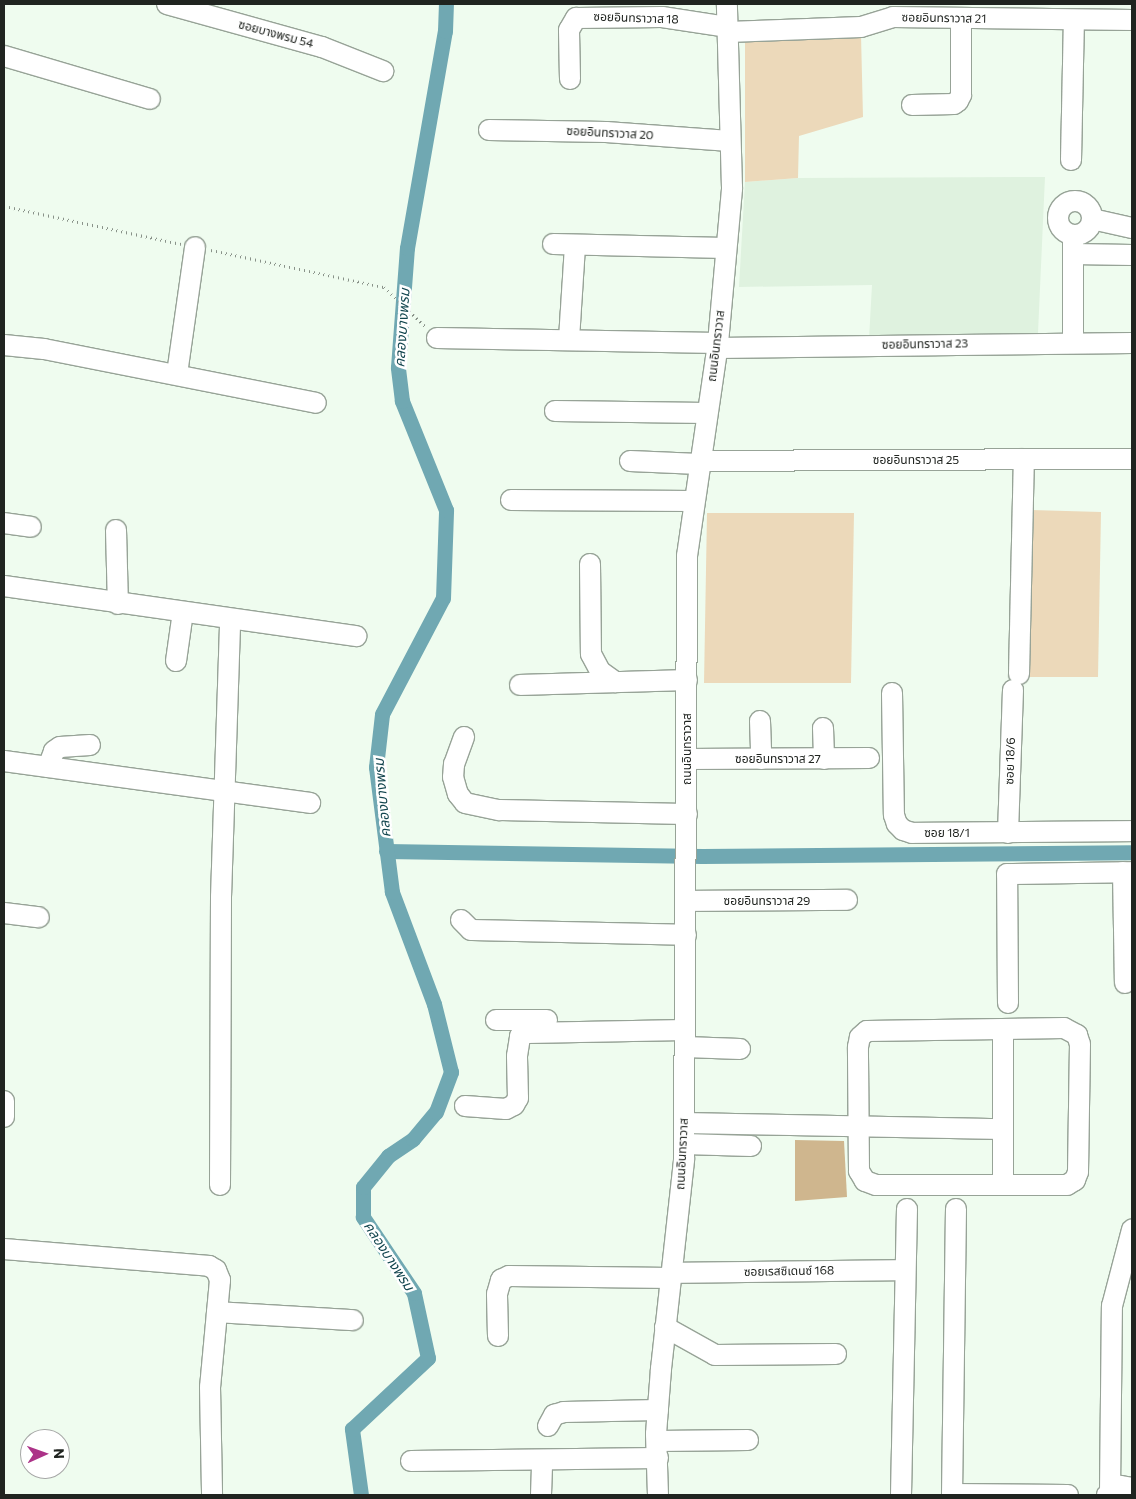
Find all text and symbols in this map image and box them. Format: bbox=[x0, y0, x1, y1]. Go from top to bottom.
street label: ซอยอินทราวาส 18 bbox=[593, 9, 679, 27]
street label: ซอยอินทราวาส 21 bbox=[902, 10, 986, 26]
street label: ซอยบางพรม 54 bbox=[237, 17, 315, 51]
street label: ซอยอินทราวาส 20 bbox=[566, 124, 654, 142]
water label: คลองบางพรม bbox=[391, 288, 413, 368]
street label: ถนนอินทราวาส bbox=[704, 309, 728, 383]
street label: ซอยอินทราวาส 23 bbox=[882, 336, 968, 352]
street label: ซอยอินทราวาส 25 bbox=[873, 453, 959, 467]
street label: ถนนอินทราวาส bbox=[680, 713, 694, 785]
street label: ซอย 18/6 bbox=[1002, 737, 1018, 785]
street label: ซอยอินทราวาส 27 bbox=[735, 752, 821, 766]
water label: คลองบางพรม bbox=[370, 758, 394, 838]
street label: ซอย 18/1 bbox=[924, 826, 970, 840]
street label: ซอยอินทราวาส 29 bbox=[724, 894, 810, 908]
street label: ถนนอินทราวาส bbox=[673, 1118, 691, 1190]
water label: คลองบางพรม bbox=[360, 1218, 418, 1294]
street label: ซอยเรสซิเดนซ์ 168 bbox=[744, 1263, 834, 1279]
north arrow bbox=[20, 1429, 70, 1479]
text: N bbox=[51, 1448, 68, 1459]

